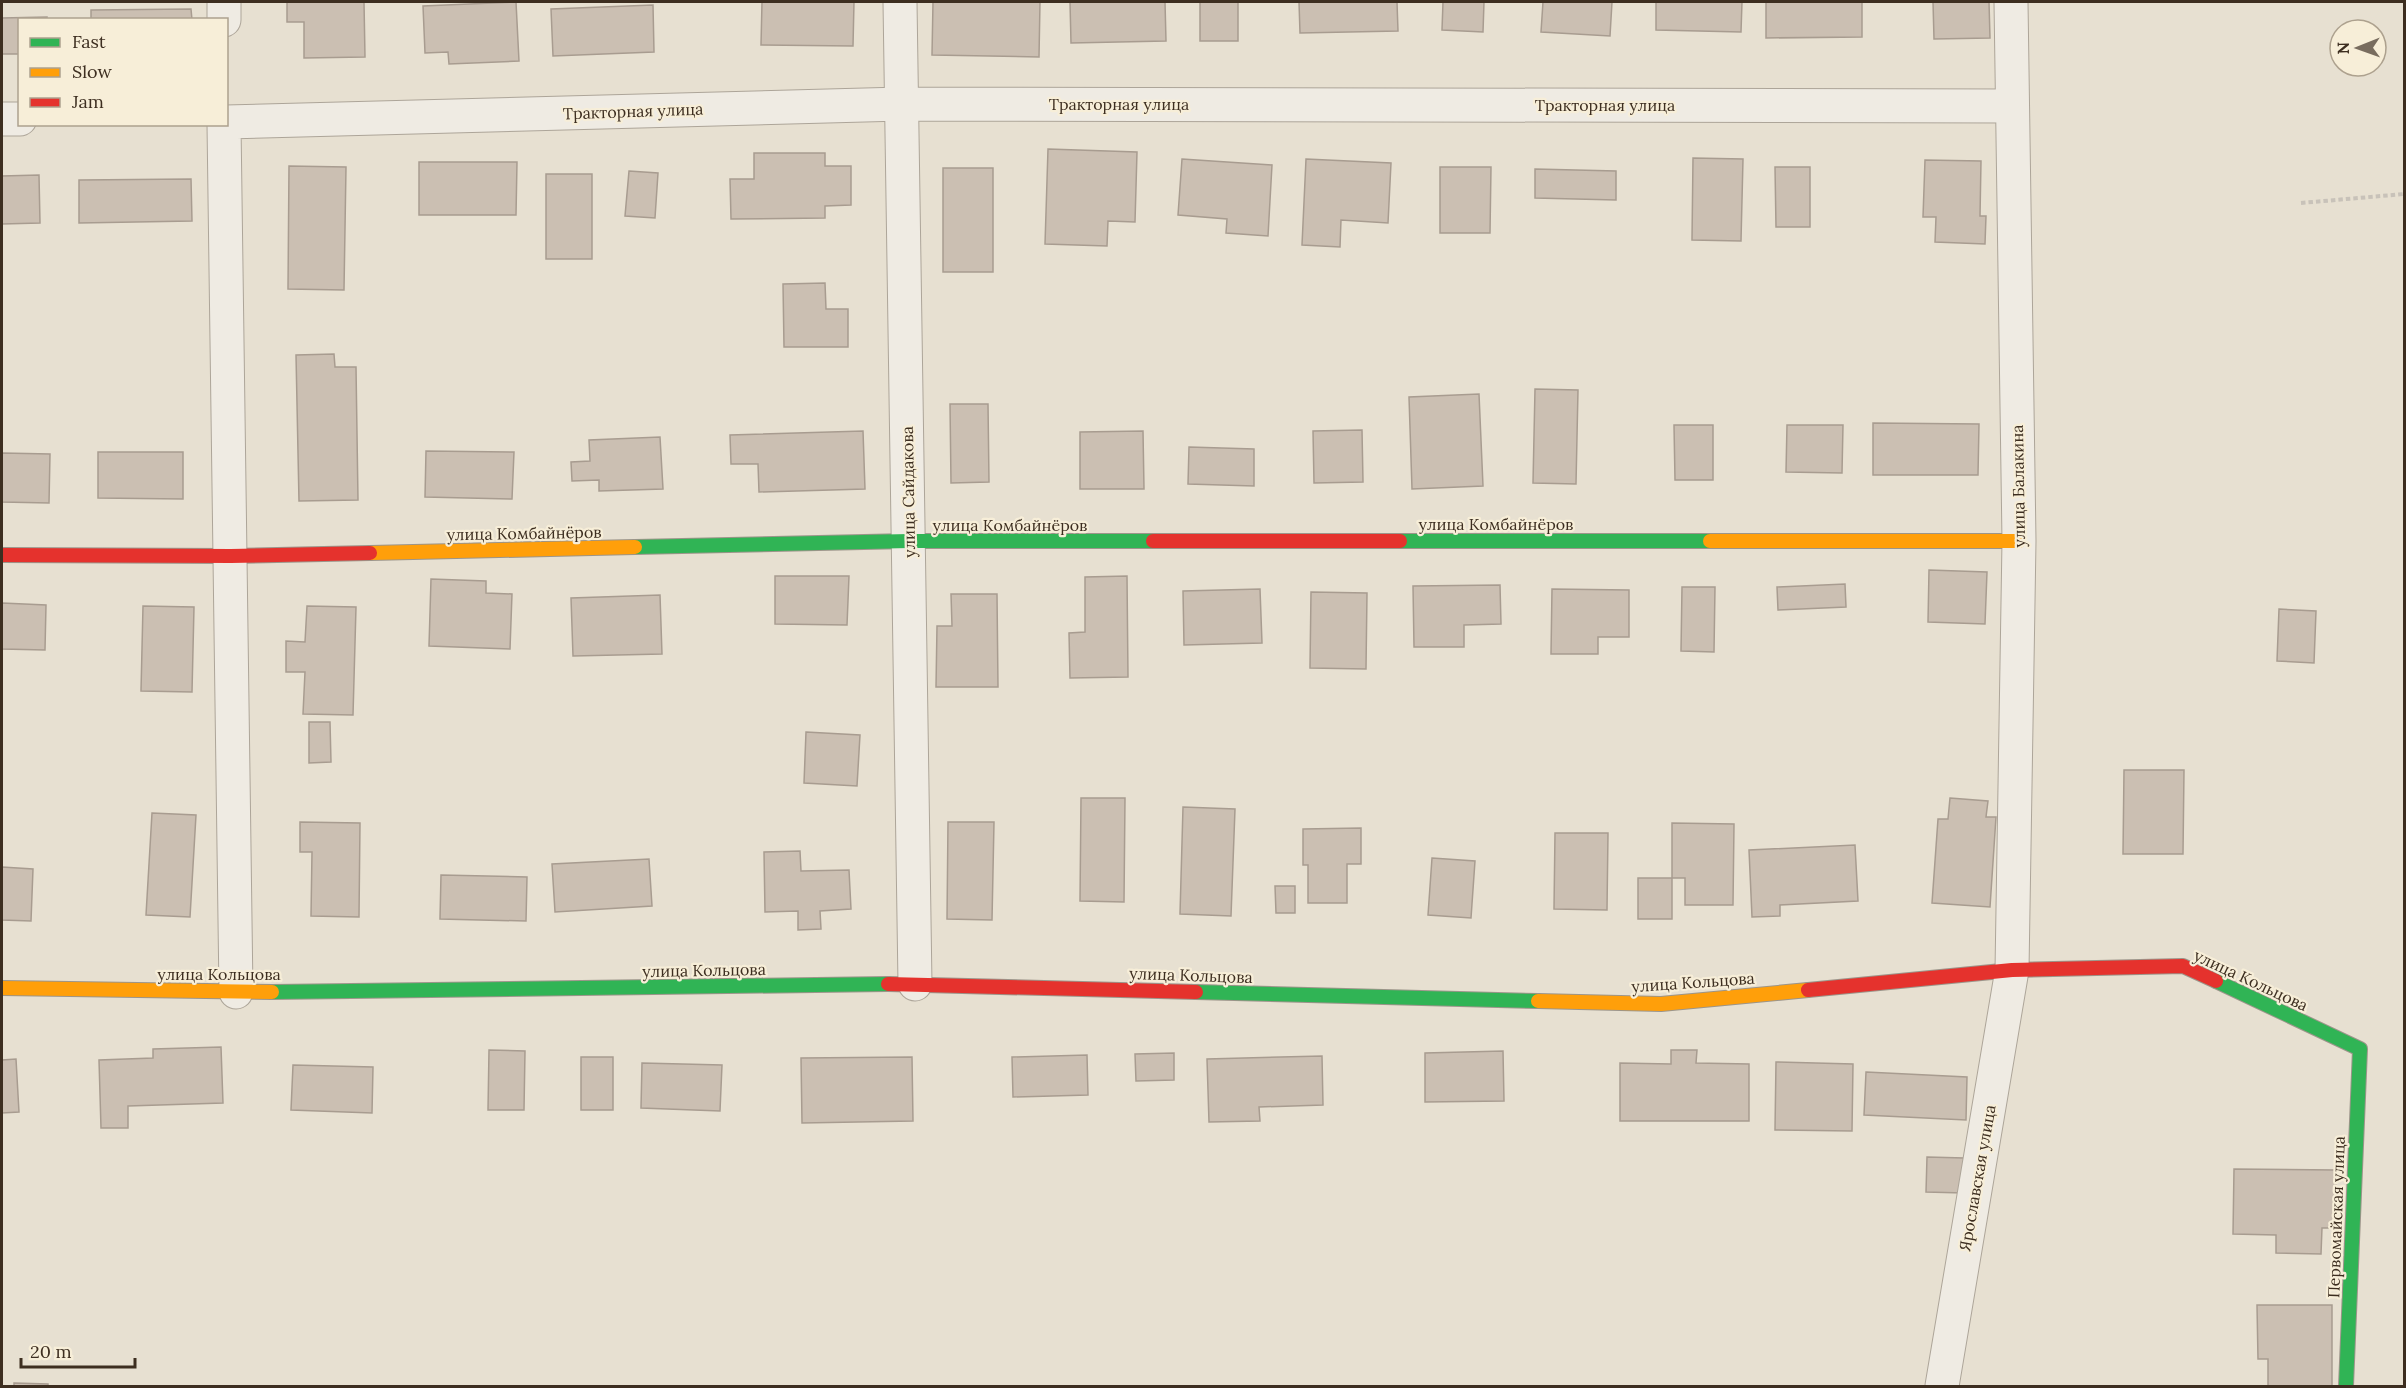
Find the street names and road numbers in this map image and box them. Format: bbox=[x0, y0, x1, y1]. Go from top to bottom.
street label: Тракторная улица bbox=[1049, 94, 1189, 114]
street label: Тракторная улица bbox=[1535, 95, 1675, 115]
street label: Тракторная улица bbox=[562, 99, 704, 123]
street label: улица Балакина bbox=[2007, 424, 2029, 548]
street label: улица Сайдакова bbox=[897, 426, 919, 558]
street label: улица Комбайнёров bbox=[1419, 514, 1573, 534]
street label: улица Комбайнёров bbox=[933, 515, 1087, 535]
street label: улица Комбайнёров bbox=[446, 522, 602, 544]
street label: улица Кольцова bbox=[2191, 945, 2311, 1015]
street label: улица Кольцова bbox=[642, 959, 766, 981]
street label: улица Кольцова bbox=[1129, 963, 1253, 987]
street label: улица Кольцова bbox=[157, 964, 281, 984]
street label: улица Кольцова bbox=[1631, 968, 1755, 996]
street label: Ярославская улица bbox=[1954, 1103, 2000, 1253]
street label: Первомайская улица bbox=[2323, 1136, 2349, 1298]

